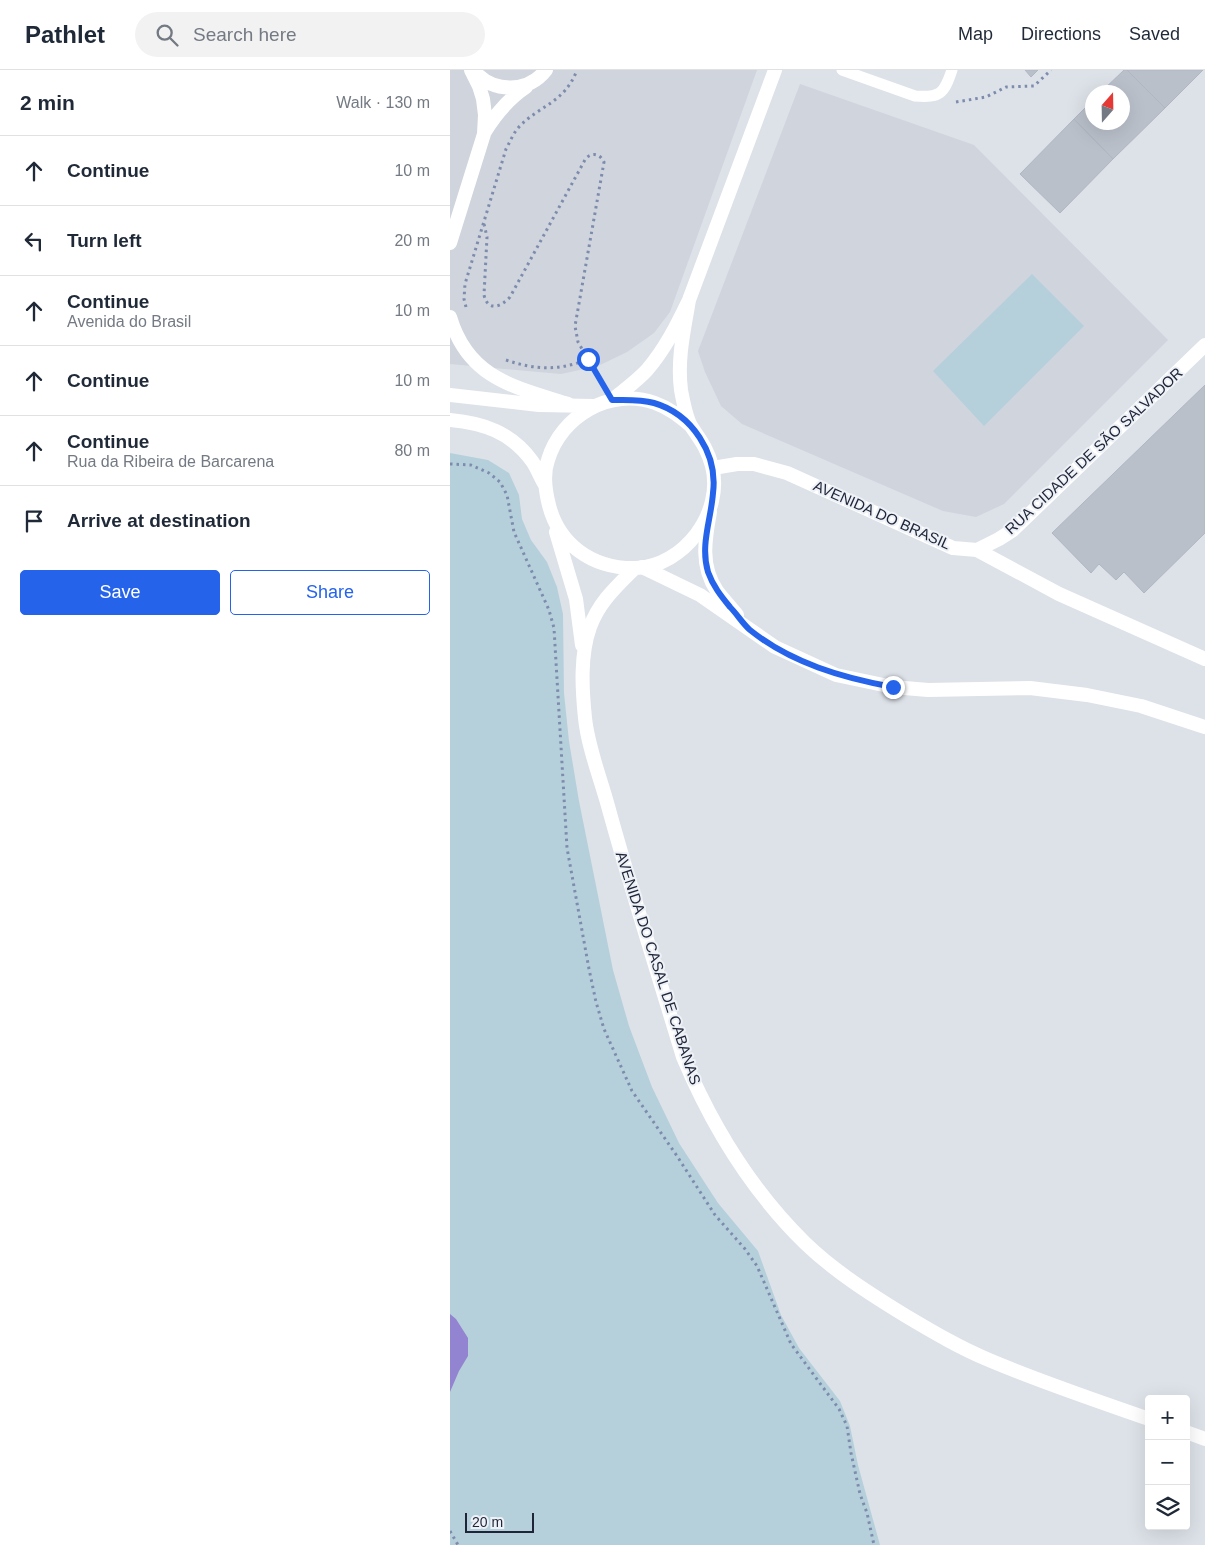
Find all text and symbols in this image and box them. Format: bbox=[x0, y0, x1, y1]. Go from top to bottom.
search box bbox=[135, 12, 485, 57]
text: Pathlet bbox=[25, 21, 105, 48]
icon: search bbox=[153, 21, 181, 49]
text: Search here bbox=[193, 24, 297, 45]
text: Map bbox=[958, 24, 993, 44]
text: Directions bbox=[1021, 24, 1101, 44]
text: Saved bbox=[1129, 24, 1180, 44]
north arrow bbox=[1085, 85, 1130, 130]
text: 2 min bbox=[20, 91, 75, 114]
text: Walk · 130 m bbox=[336, 94, 430, 111]
icon: ahead bbox=[20, 157, 48, 185]
text: Continue bbox=[67, 160, 149, 181]
text: 10 m bbox=[394, 162, 430, 179]
icon: left bbox=[20, 227, 48, 255]
text: Turn left bbox=[67, 230, 142, 251]
text: 20 m bbox=[394, 232, 430, 249]
text: Continue bbox=[67, 291, 149, 312]
icon: ahead bbox=[20, 297, 48, 325]
text: 10 m bbox=[394, 302, 430, 319]
text: Avenida do Brasil bbox=[67, 313, 191, 330]
route start bbox=[577, 348, 600, 371]
street label: RUA CIDADE DE SÃO SALVADOR bbox=[1001, 364, 1186, 537]
icon: ahead bbox=[20, 367, 48, 395]
text: Continue bbox=[67, 370, 149, 391]
text: 10 m bbox=[394, 372, 430, 389]
text: Continue bbox=[67, 431, 149, 452]
icon: ahead bbox=[20, 437, 48, 465]
text: 80 m bbox=[394, 442, 430, 459]
text: Rua da Ribeira de Barcarena bbox=[67, 453, 274, 470]
street label: AVENIDA DO BRASIL bbox=[811, 477, 953, 552]
icon: arrive bbox=[20, 507, 48, 535]
text: Arrive at destination bbox=[67, 510, 251, 531]
button: Save bbox=[20, 570, 220, 615]
button: Share bbox=[230, 570, 430, 615]
route end bbox=[882, 676, 905, 699]
street label: AVENIDA DO CASAL DE CABANAS bbox=[613, 849, 704, 1087]
map controls bbox=[1145, 1395, 1190, 1530]
button: + bbox=[1145, 1395, 1190, 1440]
button: − bbox=[1145, 1440, 1190, 1485]
button: layers bbox=[1145, 1485, 1190, 1530]
scale bar bbox=[465, 1510, 534, 1533]
text: 20 m bbox=[472, 1514, 503, 1530]

